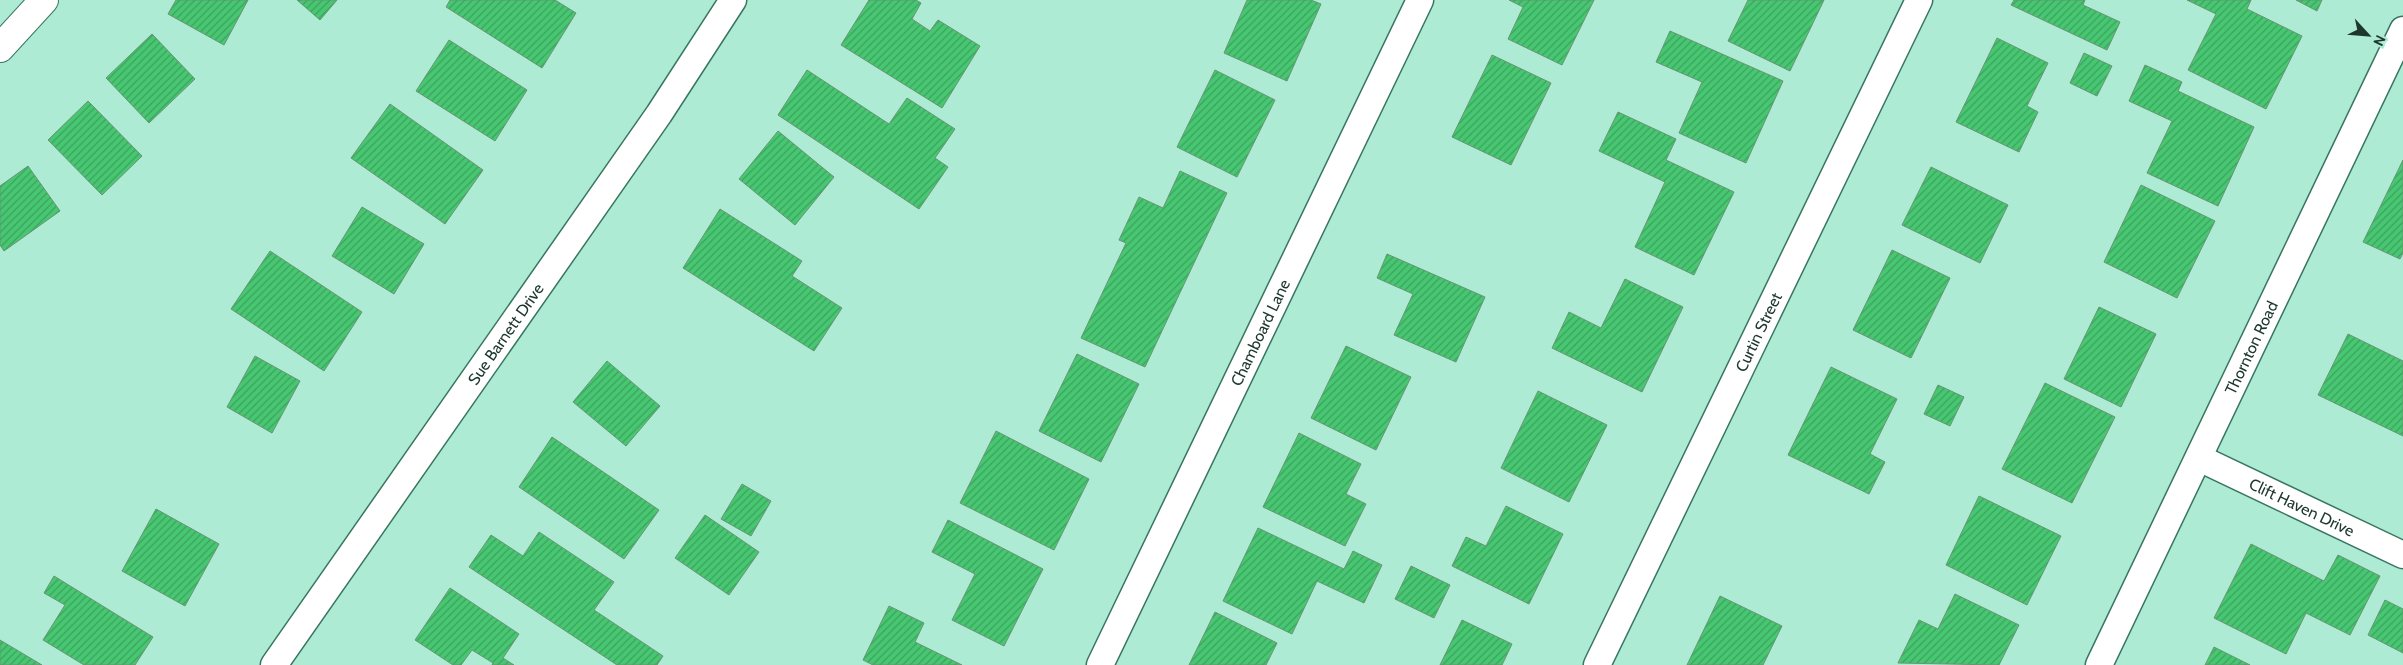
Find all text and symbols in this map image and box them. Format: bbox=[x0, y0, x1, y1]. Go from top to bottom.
north arrow bbox=[2343, 10, 2393, 60]
text: N bbox=[2369, 32, 2390, 49]
street label: Chamboard Lane bbox=[1226, 276, 1294, 389]
street label: Sue Barnett Drive bbox=[463, 280, 547, 388]
street label: Curtin Street bbox=[1731, 289, 1786, 375]
street label: Thornton Road bbox=[2221, 298, 2281, 397]
street label: Clift Haven Drive bbox=[2246, 474, 2358, 540]

